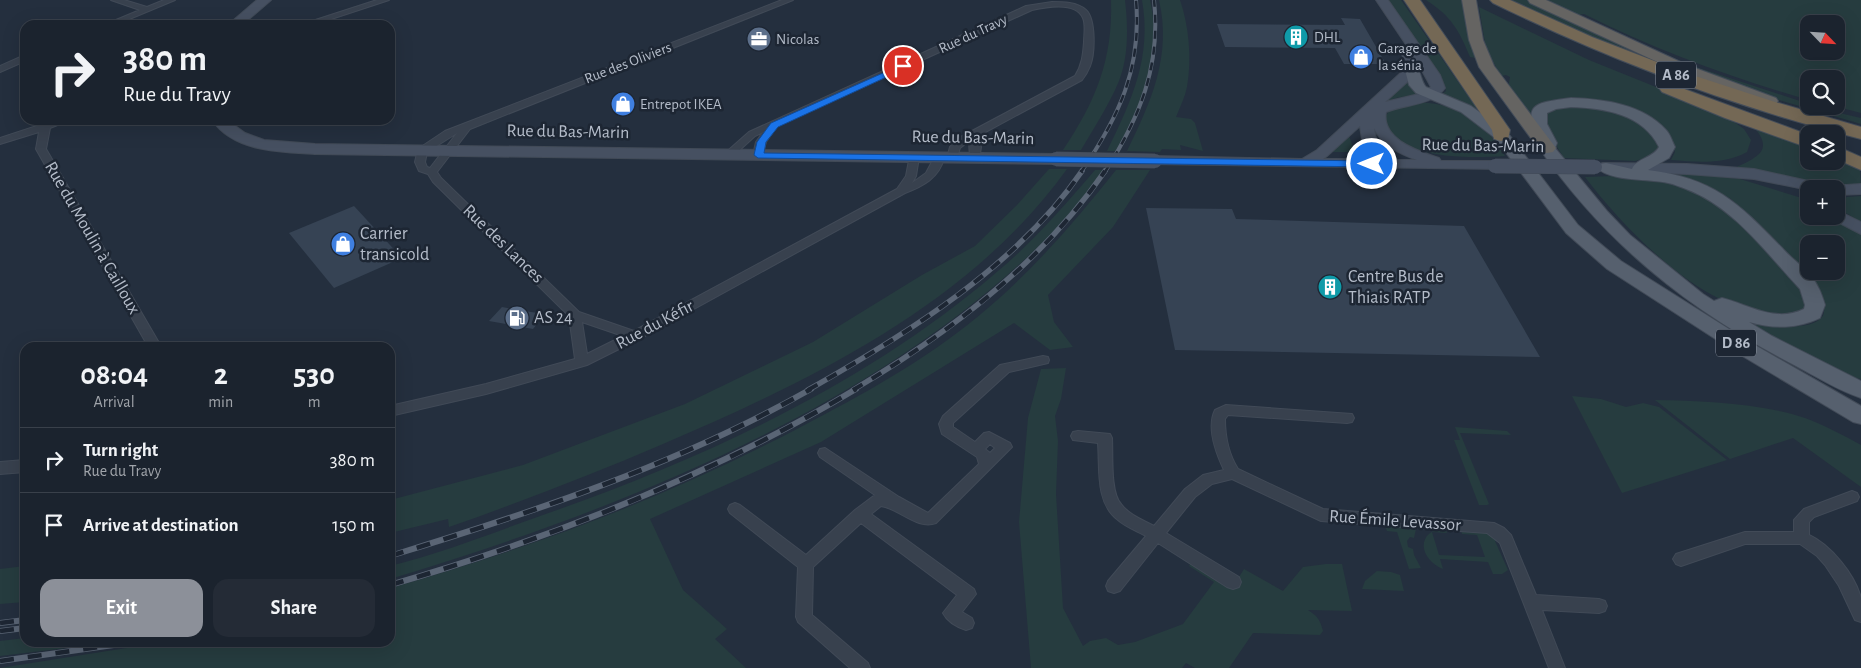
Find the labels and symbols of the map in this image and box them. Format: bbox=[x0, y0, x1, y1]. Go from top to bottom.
street label: Rue du Travy bbox=[937, 11, 1010, 56]
north arrow bbox=[1800, 15, 1845, 60]
building icon: DHL bbox=[1283, 24, 1309, 50]
office icon: Nicolas bbox=[746, 26, 772, 52]
place label: DHL bbox=[1314, 30, 1341, 45]
place label: Nicolas bbox=[776, 32, 819, 47]
street label: Rue des Oliviers bbox=[582, 40, 674, 86]
place label: Garage de la sénia bbox=[1378, 41, 1437, 73]
shop icon: Garage de la sénia bbox=[1348, 44, 1374, 70]
pin bbox=[882, 45, 924, 87]
road number: A 86 bbox=[1656, 62, 1696, 88]
shop icon: Entrepot IKEA bbox=[610, 91, 636, 117]
place label: Entrepot IKEA bbox=[640, 97, 722, 112]
street label: Rue du Bas-Marin bbox=[506, 122, 630, 142]
street label: Rue du Bas-Marin bbox=[911, 128, 1035, 148]
street label: Rue du Bas-Marin bbox=[1421, 136, 1545, 156]
position arrow bbox=[1345, 137, 1397, 189]
street label: Rue du Moulin à Cailloux bbox=[41, 159, 143, 317]
street label: Rue des Lances bbox=[459, 201, 547, 287]
place label: Carrier transicold bbox=[360, 225, 429, 264]
shop icon: Carrier transicold bbox=[330, 231, 356, 257]
place label: Centre Bus de Thiais RATP bbox=[1348, 268, 1444, 307]
building icon: Centre Bus de Thiais RATP bbox=[1317, 274, 1343, 300]
street label: Rue du Kéfir bbox=[613, 297, 697, 353]
fuel station icon: AS 24 bbox=[504, 305, 530, 331]
place label: AS 24 bbox=[534, 309, 573, 327]
road number: D 86 bbox=[1716, 329, 1756, 356]
street label: Rue Émile Levassor bbox=[1329, 504, 1462, 535]

